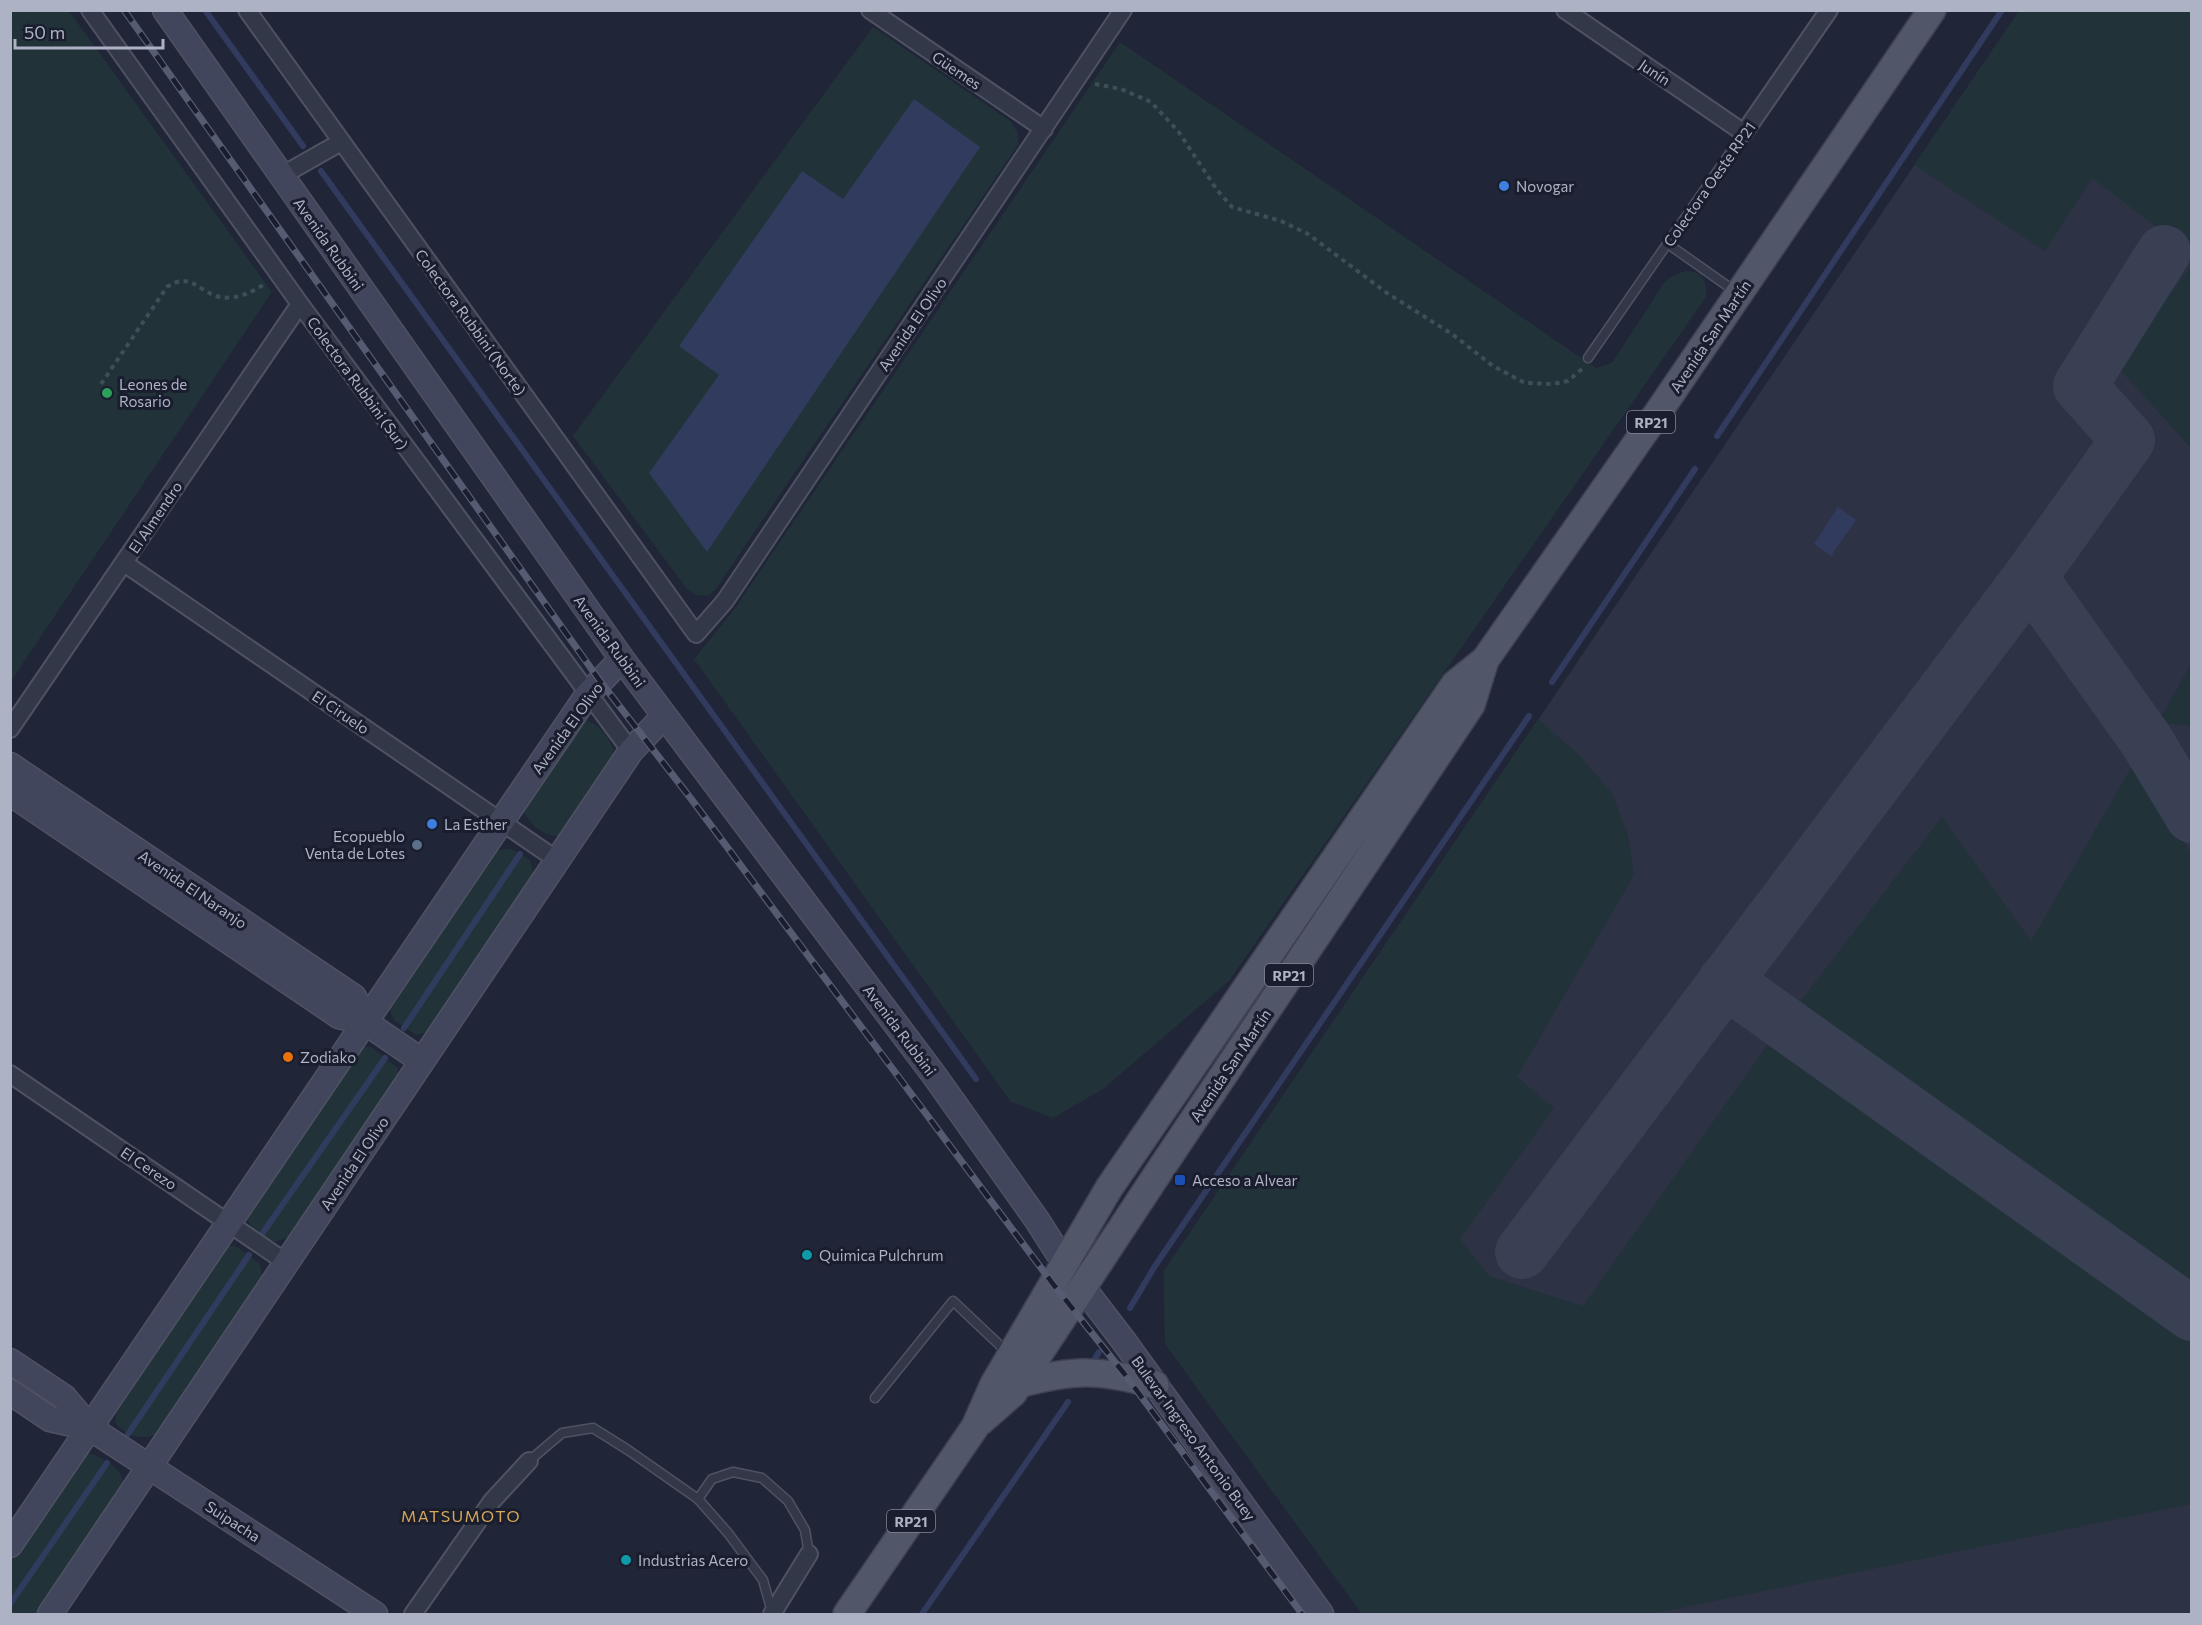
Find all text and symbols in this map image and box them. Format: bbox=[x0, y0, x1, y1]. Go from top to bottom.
scale bar bbox=[15, 12, 164, 50]
text: 50 m bbox=[24, 21, 65, 43]
street label: Güemes bbox=[929, 47, 985, 93]
street label: Junín bbox=[1636, 55, 1674, 89]
street label: Colectora Oeste RP21 bbox=[1659, 118, 1759, 250]
place label: Novogar bbox=[1516, 177, 1574, 195]
marker: Novogar bbox=[1497, 179, 1511, 193]
street label: Avenida Rubbini bbox=[290, 194, 368, 294]
street label: Colectora Rubbini (Norte) bbox=[412, 245, 530, 399]
street label: Avenida El Olivo bbox=[874, 274, 950, 374]
street label: Avenida San Martín bbox=[1666, 276, 1754, 396]
street label: Colectora Rubbini (Sur) bbox=[304, 313, 412, 453]
place label: Leones de Rosario bbox=[119, 375, 187, 410]
marker: Leones de Rosario bbox=[100, 386, 114, 400]
road number: RP21 bbox=[1627, 411, 1675, 433]
street label: El Almendro bbox=[124, 478, 186, 556]
street label: Avenida Rubbini bbox=[571, 591, 649, 691]
street label: Avenida El Olivo bbox=[528, 679, 606, 777]
street label: El Ciruelo bbox=[309, 686, 373, 738]
place label: La Esther bbox=[444, 815, 508, 833]
marker: La Esther bbox=[425, 817, 439, 831]
place label: Ecopueblo Venta de Lotes bbox=[305, 827, 405, 862]
marker: Ecopueblo Venta de Lotes bbox=[410, 838, 424, 852]
street label: Avenida El Naranjo bbox=[135, 846, 251, 932]
road number: RP21 bbox=[1265, 964, 1313, 986]
street label: Avenida Rubbini bbox=[860, 981, 940, 1079]
street label: Avenida San Martín bbox=[1186, 1005, 1274, 1125]
place label: Zodiako bbox=[300, 1048, 356, 1066]
marker: Zodiako bbox=[281, 1050, 295, 1064]
street label: Avenida El Olivo bbox=[316, 1113, 392, 1213]
street label: El Cerezo bbox=[118, 1143, 181, 1193]
place label: Acceso a Alvear bbox=[1192, 1171, 1297, 1189]
marker: Acceso a Alvear bbox=[1173, 1173, 1187, 1187]
place label: Quimica Pulchrum bbox=[819, 1246, 944, 1264]
marker: Quimica Pulchrum bbox=[800, 1248, 814, 1262]
street label: Bulevar Ingreso Antonio Buey bbox=[1128, 1352, 1260, 1524]
street label: Suipacha bbox=[202, 1497, 264, 1545]
district label: MATSUMOTO bbox=[401, 1506, 521, 1525]
road number: RP21 bbox=[887, 1510, 935, 1532]
place label: Industrias Acero bbox=[638, 1551, 748, 1569]
marker: Industrias Acero bbox=[619, 1553, 633, 1567]

